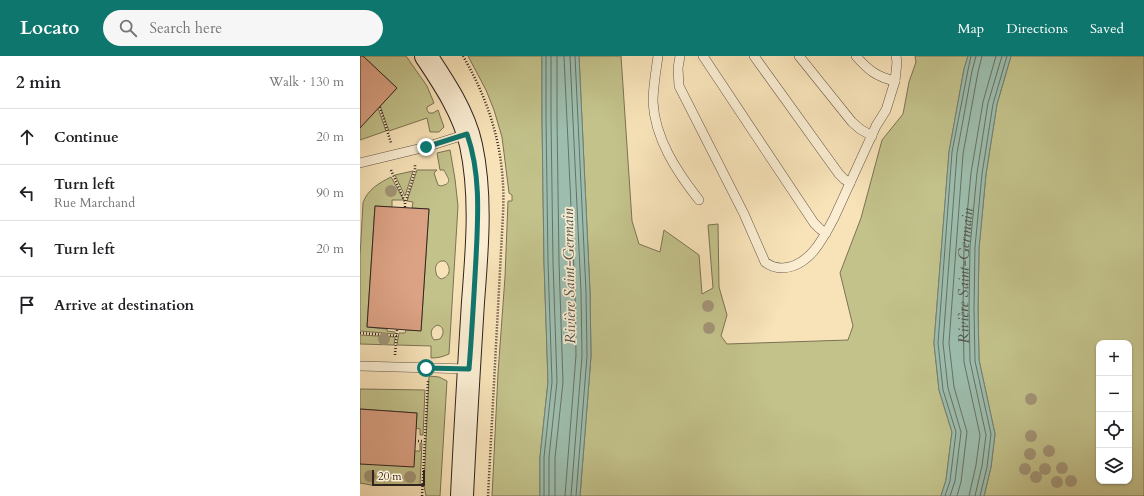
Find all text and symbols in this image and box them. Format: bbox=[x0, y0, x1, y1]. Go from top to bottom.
search box bbox=[103, 10, 383, 46]
text: Locato bbox=[20, 15, 79, 41]
icon: search bbox=[117, 17, 139, 39]
text: Search here bbox=[149, 18, 222, 38]
text: Map bbox=[958, 19, 984, 38]
text: Directions bbox=[1006, 19, 1068, 38]
text: Saved bbox=[1090, 19, 1124, 38]
text: 2 min bbox=[16, 71, 61, 94]
text: Walk · 130 m bbox=[269, 73, 344, 91]
icon: ahead bbox=[16, 126, 38, 148]
text: Continue bbox=[54, 127, 119, 147]
text: 20 m bbox=[316, 128, 344, 146]
route end bbox=[417, 138, 435, 156]
text: Turn left bbox=[54, 174, 115, 194]
icon: left bbox=[16, 182, 38, 204]
text: 90 m bbox=[316, 184, 344, 202]
text: Rue Marchand bbox=[54, 194, 135, 212]
water label: Rivière Saint-Germain bbox=[953, 206, 978, 344]
water label: Rivière Saint-Germain bbox=[558, 207, 580, 344]
icon: left bbox=[16, 238, 38, 260]
text: Turn left bbox=[54, 239, 115, 259]
text: 20 m bbox=[316, 240, 344, 258]
icon: arrive bbox=[16, 294, 38, 316]
text: Arrive at destination bbox=[54, 295, 194, 315]
map controls bbox=[1096, 340, 1132, 484]
button: + bbox=[1096, 340, 1132, 376]
route start bbox=[417, 359, 435, 377]
button: − bbox=[1096, 376, 1132, 412]
button: locate bbox=[1096, 412, 1132, 448]
button: layers bbox=[1096, 448, 1132, 484]
scale bar bbox=[372, 468, 425, 487]
text: 20 m bbox=[378, 469, 402, 484]

